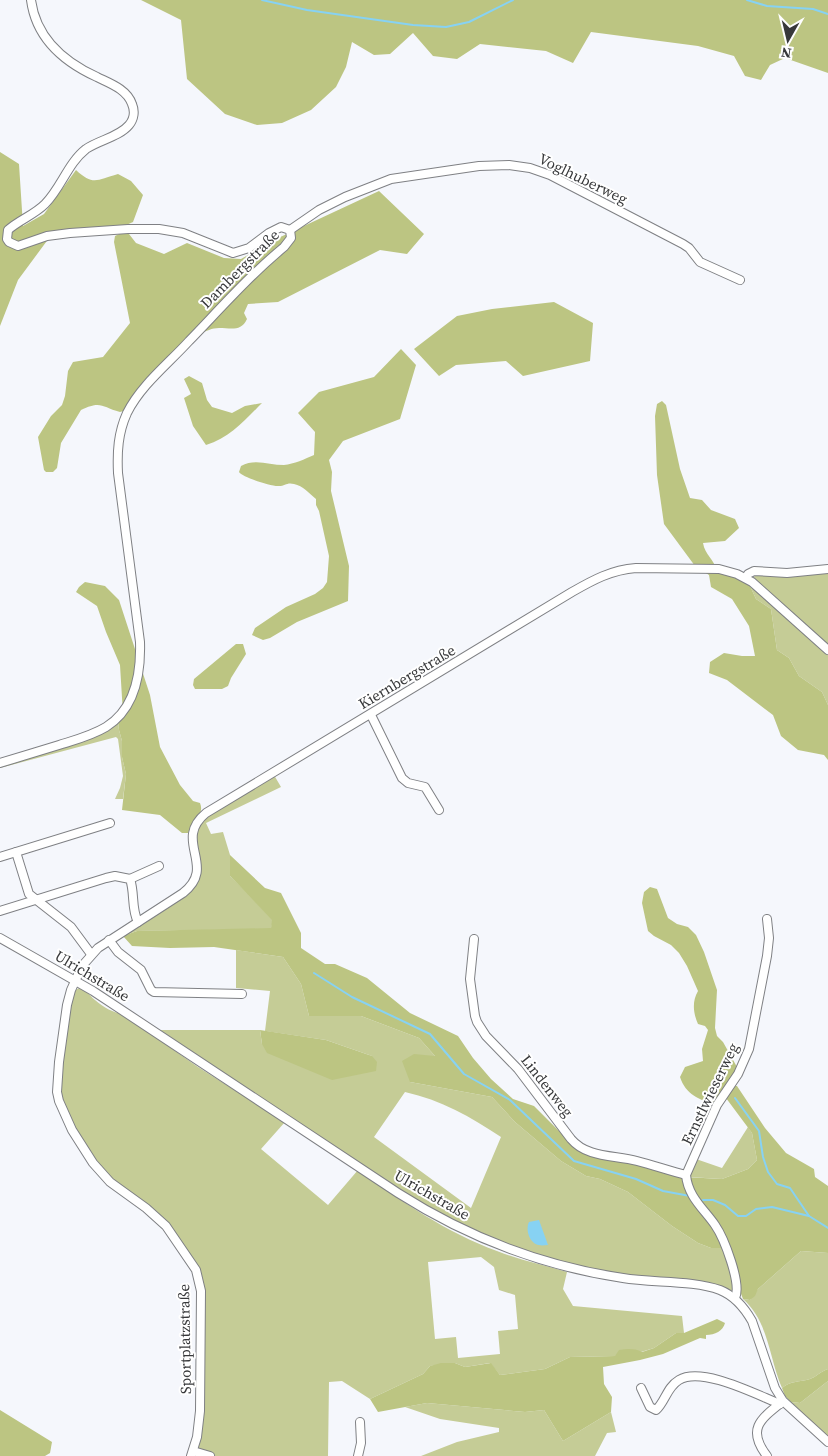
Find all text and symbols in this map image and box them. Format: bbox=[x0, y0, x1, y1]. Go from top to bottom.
north arrow bbox=[763, 15, 813, 65]
text: N bbox=[780, 42, 793, 63]
street label: Voglhuberweg bbox=[535, 148, 631, 209]
street label: Dambergstraße bbox=[196, 224, 284, 313]
street label: Kiernbergstraße bbox=[354, 639, 459, 714]
street label: Ulrichstraße bbox=[51, 945, 134, 1006]
street label: Ernstlwieserweg bbox=[676, 1039, 743, 1148]
street label: Lindenweg bbox=[516, 1050, 579, 1121]
street label: Ulrichstraße bbox=[391, 1164, 474, 1225]
street label: Sportplatzstraße bbox=[173, 1283, 196, 1394]

